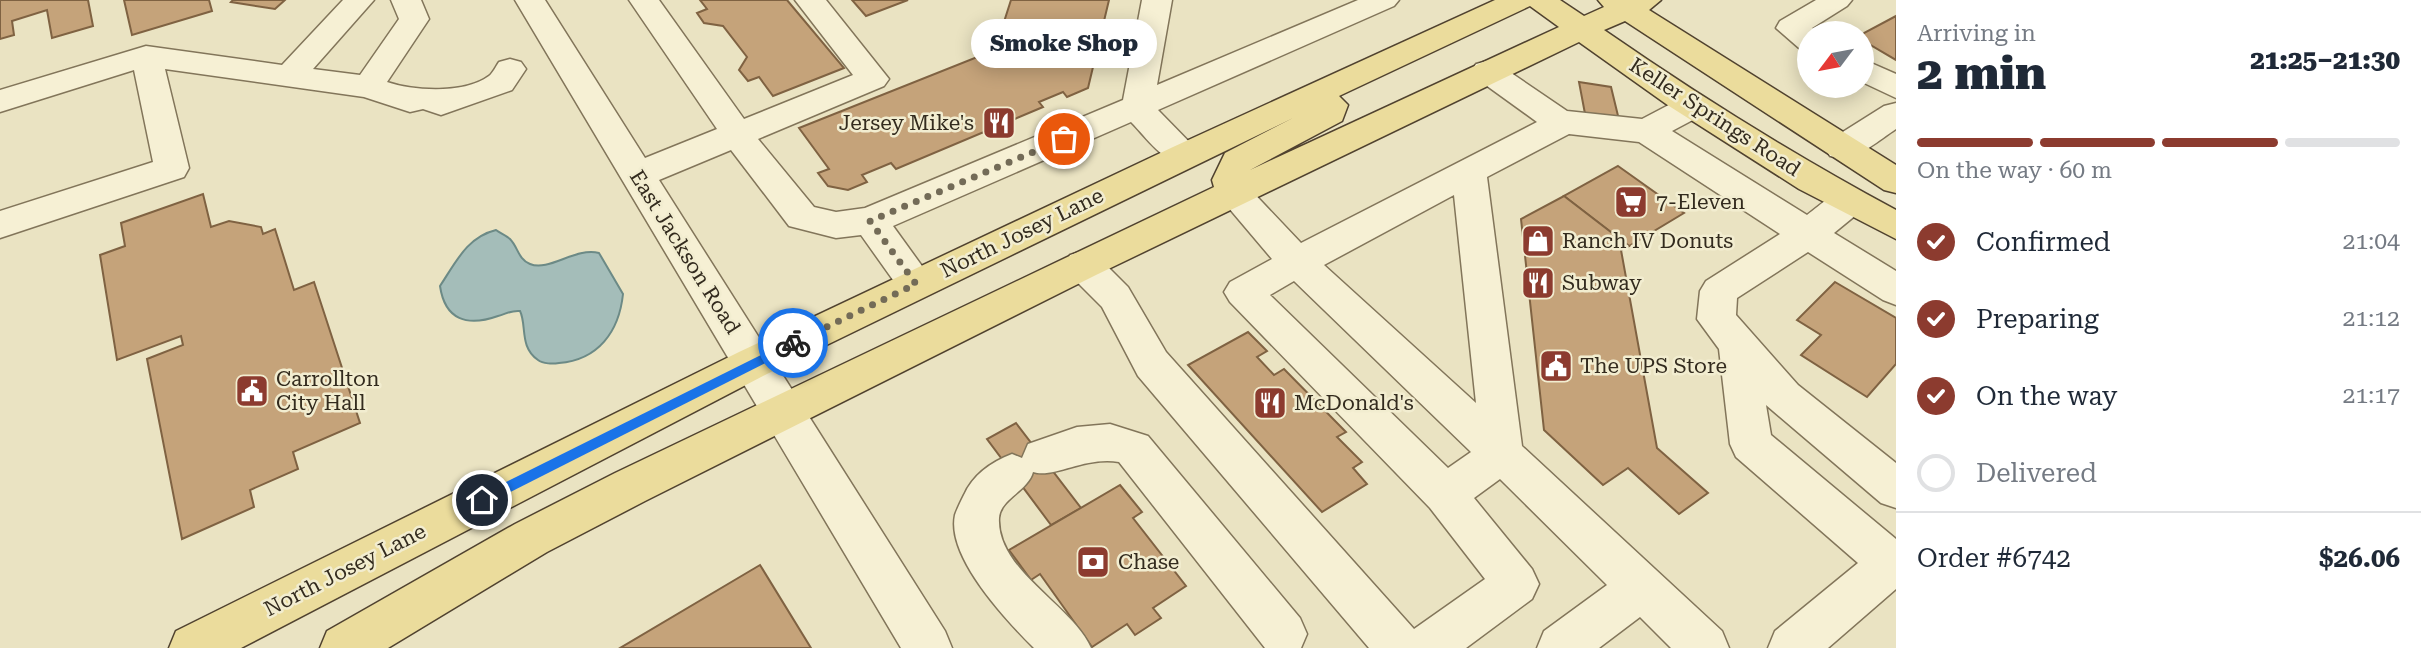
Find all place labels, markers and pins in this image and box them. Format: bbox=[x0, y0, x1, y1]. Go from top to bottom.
callout: Smoke Shop bbox=[971, 20, 1157, 69]
restaurant icon: Jersey Mike's bbox=[980, 104, 1018, 142]
pin bbox=[1034, 109, 1094, 169]
place label: Jersey Mike's bbox=[839, 111, 974, 135]
supermarket icon: 7-Eleven bbox=[1612, 183, 1650, 221]
place label: 7-Eleven bbox=[1656, 190, 1746, 214]
shop icon: Ranch IV Donuts bbox=[1519, 222, 1557, 260]
place label: Ranch IV Donuts bbox=[1562, 229, 1733, 253]
restaurant icon: Subway bbox=[1519, 264, 1557, 302]
place label: Subway bbox=[1562, 271, 1642, 295]
public building icon: The UPS Store bbox=[1537, 347, 1575, 385]
place label: The UPS Store bbox=[1580, 354, 1727, 378]
place label: Carrollton City Hall bbox=[276, 367, 380, 415]
public building icon: Carrollton City Hall bbox=[233, 372, 271, 410]
restaurant icon: McDonald's bbox=[1251, 384, 1289, 422]
place label: McDonald's bbox=[1294, 391, 1414, 415]
pin bbox=[452, 470, 512, 530]
bank icon: Chase bbox=[1074, 543, 1112, 581]
place label: Chase bbox=[1118, 550, 1179, 574]

